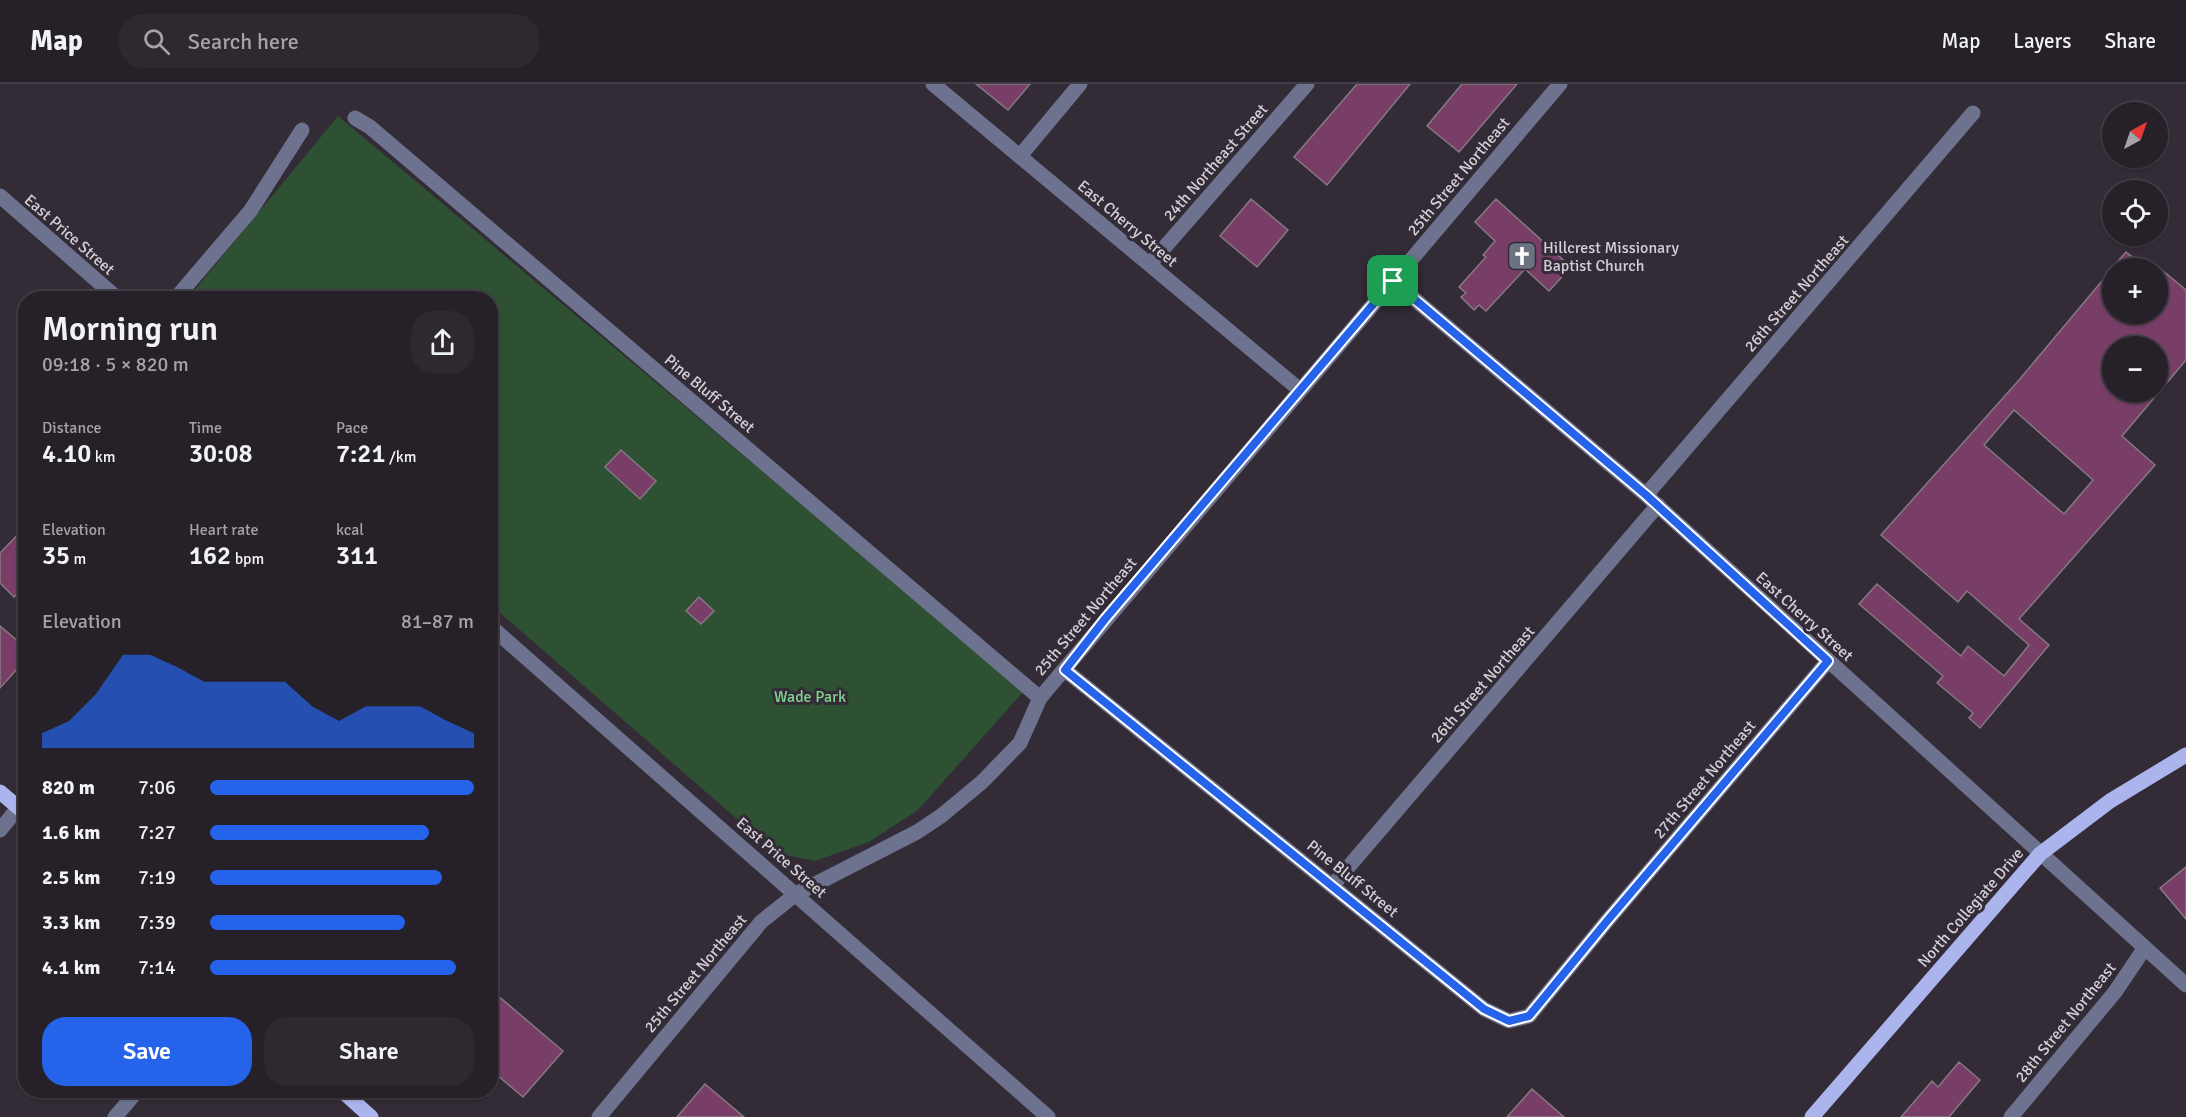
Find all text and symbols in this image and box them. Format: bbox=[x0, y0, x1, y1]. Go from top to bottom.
search box bbox=[119, 14, 539, 68]
text: Map bbox=[30, 24, 83, 58]
icon: search bbox=[140, 25, 173, 58]
text: Search here bbox=[188, 28, 299, 55]
text: Map bbox=[1942, 28, 1980, 54]
text: Layers bbox=[2013, 28, 2071, 54]
text: Share bbox=[2104, 28, 2156, 54]
street label: 24th Northeast Street bbox=[1159, 100, 1272, 225]
north arrow bbox=[2102, 102, 2168, 168]
map controls bbox=[2102, 102, 2168, 402]
street label: 25th Street Northeast bbox=[1403, 113, 1514, 240]
street label: East Cherry Street bbox=[1073, 176, 1182, 272]
button: locate bbox=[2102, 180, 2168, 246]
street label: East Price Street bbox=[20, 190, 119, 280]
street label: 26th Street Northeast bbox=[1740, 231, 1853, 356]
place label: Hillcrest Missionary Baptist Church bbox=[1543, 238, 1680, 276]
church icon: Hillcrest Missionary Baptist Church bbox=[1506, 240, 1538, 272]
pin bbox=[1367, 255, 1418, 306]
button: + bbox=[2102, 258, 2168, 324]
icon: arrive bbox=[1376, 264, 1409, 297]
text: Morning run bbox=[42, 309, 218, 350]
button: share bbox=[411, 311, 474, 374]
button: − bbox=[2102, 336, 2168, 402]
street label: Pine Bluff Street bbox=[660, 350, 759, 438]
text: 09:18 · 5 × 820 m bbox=[42, 352, 189, 377]
text: Distance bbox=[42, 418, 102, 438]
text: Time bbox=[189, 418, 222, 438]
text: Pace bbox=[336, 418, 368, 438]
text: 4.10 bbox=[42, 438, 91, 470]
text: 30:08 bbox=[189, 438, 253, 470]
text: 7:21 bbox=[336, 438, 385, 470]
text: km bbox=[91, 447, 116, 467]
text: /km bbox=[385, 447, 417, 467]
text: Elevation bbox=[42, 520, 106, 540]
text: Heart rate bbox=[189, 520, 258, 540]
text: kcal bbox=[336, 520, 364, 540]
text: 35 bbox=[42, 540, 70, 572]
text: 162 bbox=[189, 540, 231, 572]
text: 311 bbox=[336, 540, 378, 572]
text: m bbox=[70, 549, 86, 569]
text: bpm bbox=[231, 549, 264, 569]
street label: 25th Street Northeast bbox=[1030, 553, 1141, 680]
street label: East Cherry Street bbox=[1751, 568, 1858, 666]
text: Elevation bbox=[42, 609, 122, 634]
text: 81–87 m bbox=[401, 609, 474, 634]
street label: 26th Street Northeast bbox=[1426, 622, 1539, 747]
park label: Wade Park bbox=[774, 687, 846, 707]
street label: 27th Street Northeast bbox=[1649, 716, 1760, 843]
text: 820 m bbox=[42, 775, 95, 800]
text: 7:06 bbox=[138, 775, 176, 800]
street label: East Price Street bbox=[732, 813, 831, 903]
text: 1.6 km bbox=[42, 820, 100, 845]
text: 7:27 bbox=[138, 820, 176, 845]
street label: Pine Bluff Street bbox=[1303, 836, 1403, 922]
street label: North Collegiate Drive bbox=[1913, 844, 2028, 971]
text: 2.5 km bbox=[42, 865, 100, 890]
text: 7:19 bbox=[138, 865, 176, 890]
text: 3.3 km bbox=[42, 910, 100, 935]
text: 7:39 bbox=[138, 910, 176, 935]
street label: 25th Street Northeast bbox=[640, 910, 751, 1037]
text: 4.1 km bbox=[42, 955, 100, 980]
text: 7:14 bbox=[138, 955, 176, 980]
street label: 28th Street Northeast bbox=[2011, 958, 2121, 1087]
button: Save bbox=[42, 1017, 252, 1086]
button: Share bbox=[264, 1017, 474, 1086]

